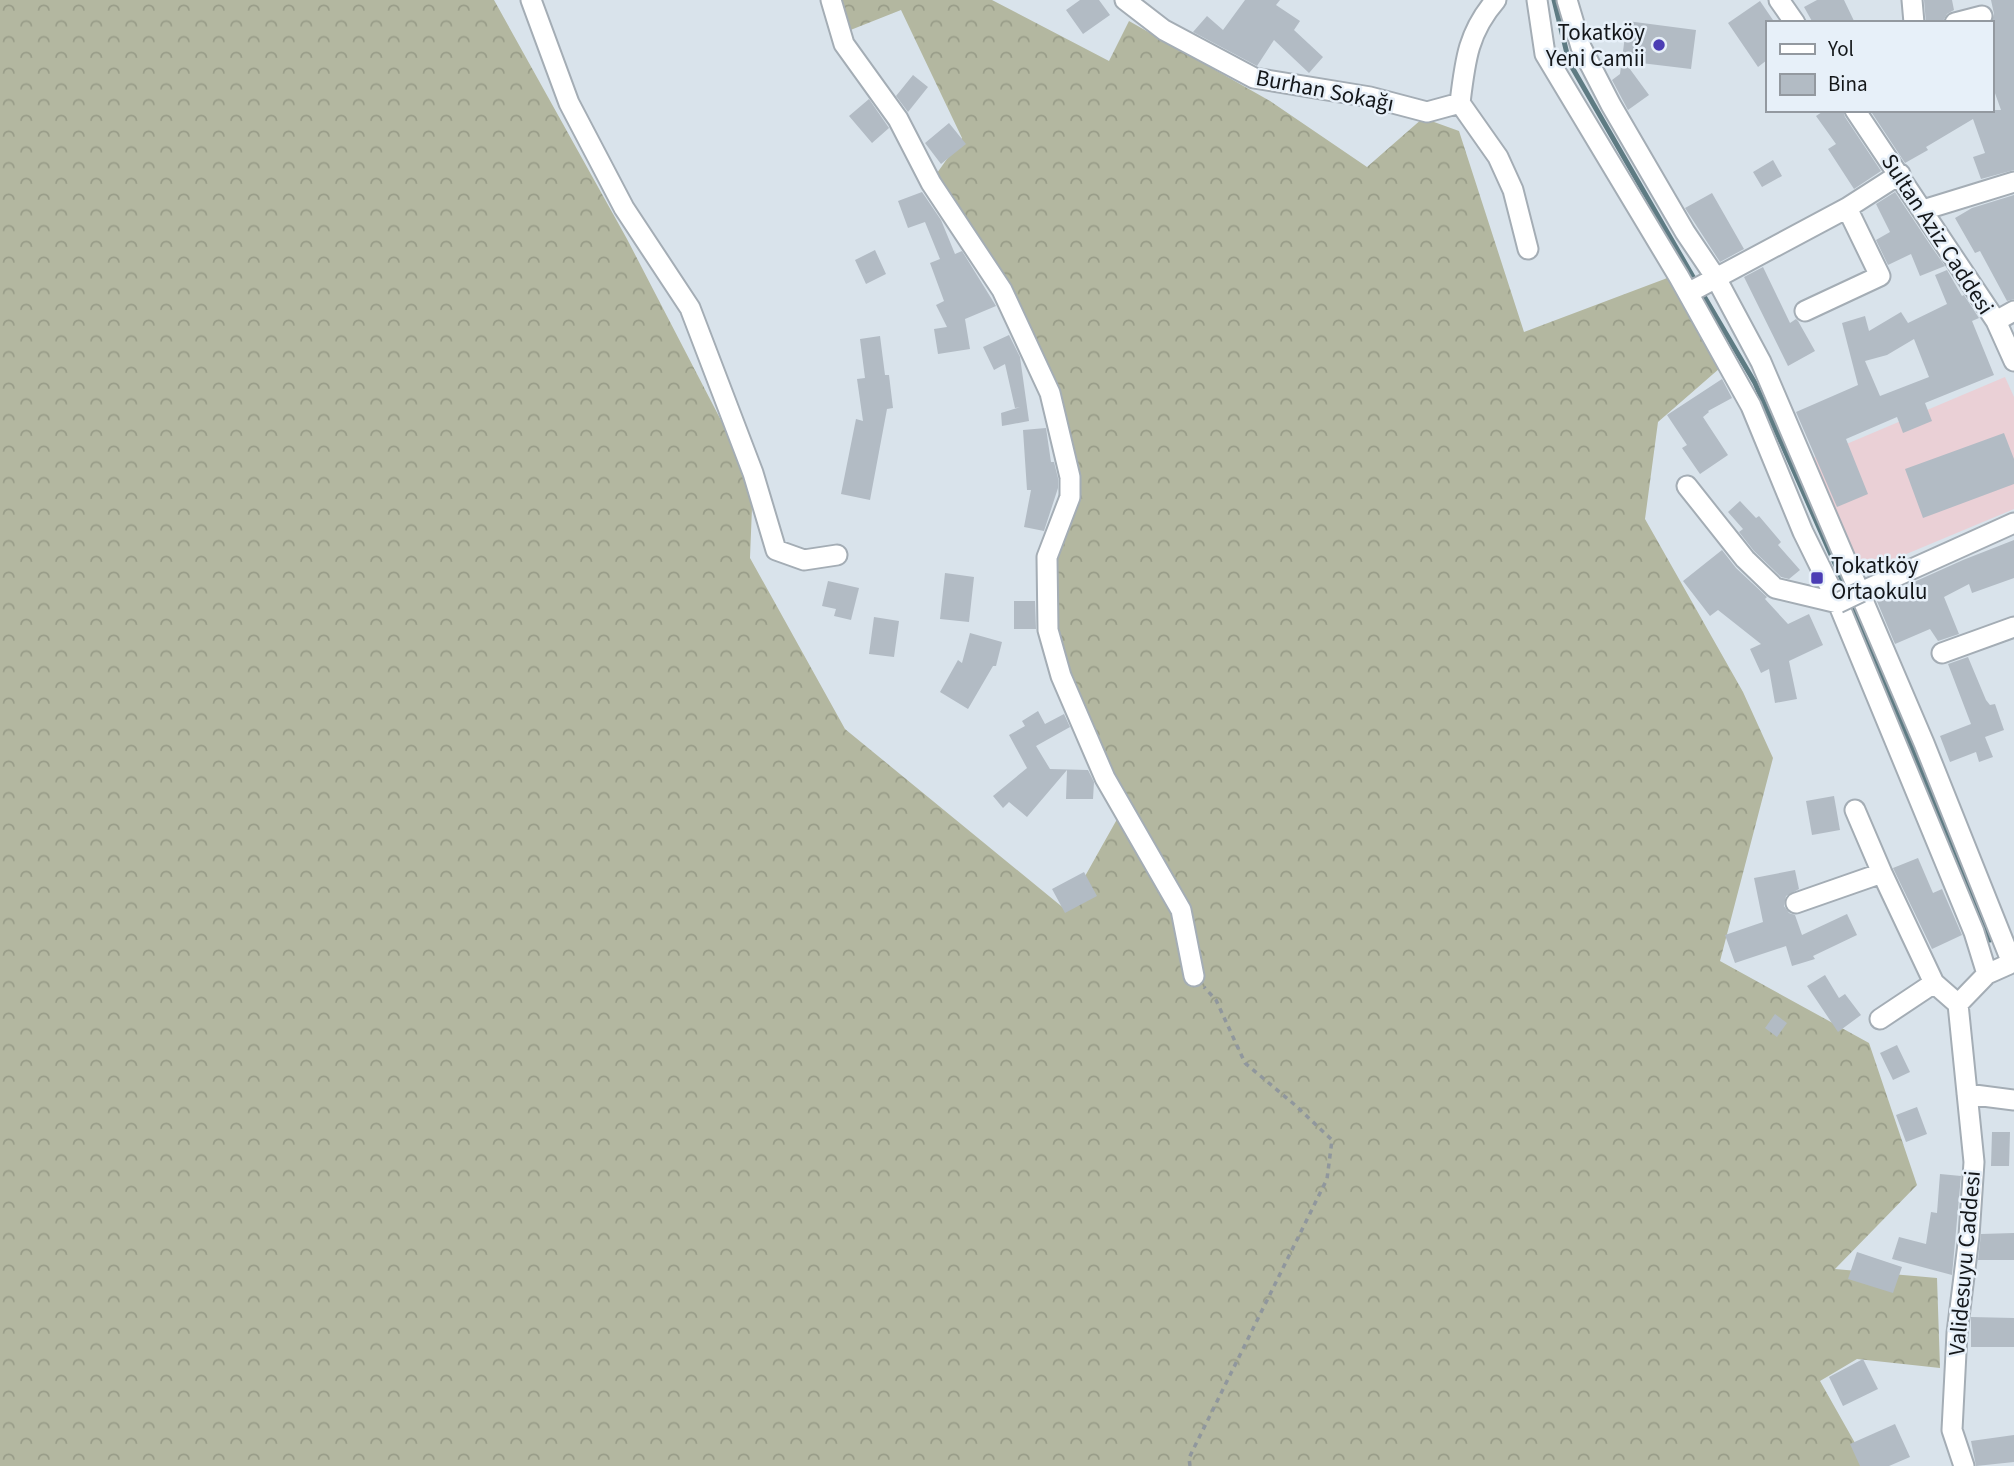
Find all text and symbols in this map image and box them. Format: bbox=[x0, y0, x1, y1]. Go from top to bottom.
place label: Tokatköy Yeni Camii bbox=[1545, 16, 1645, 75]
legend bbox=[1766, 21, 1993, 112]
text: Yol bbox=[1827, 34, 1854, 64]
marker: Tokatköy Yeni Camii bbox=[1651, 37, 1667, 53]
street label: Burhan Sokağı bbox=[1253, 61, 1397, 120]
text: Bina bbox=[1828, 69, 1868, 99]
street label: Sultan Aziz Caddesi bbox=[1873, 147, 2002, 321]
place label: Tokatköy Ortaokulu bbox=[1831, 549, 1928, 608]
marker: Tokatköy Ortaokulu bbox=[1809, 570, 1825, 586]
street label: Validesuyu Caddesi bbox=[1940, 1169, 1989, 1357]

